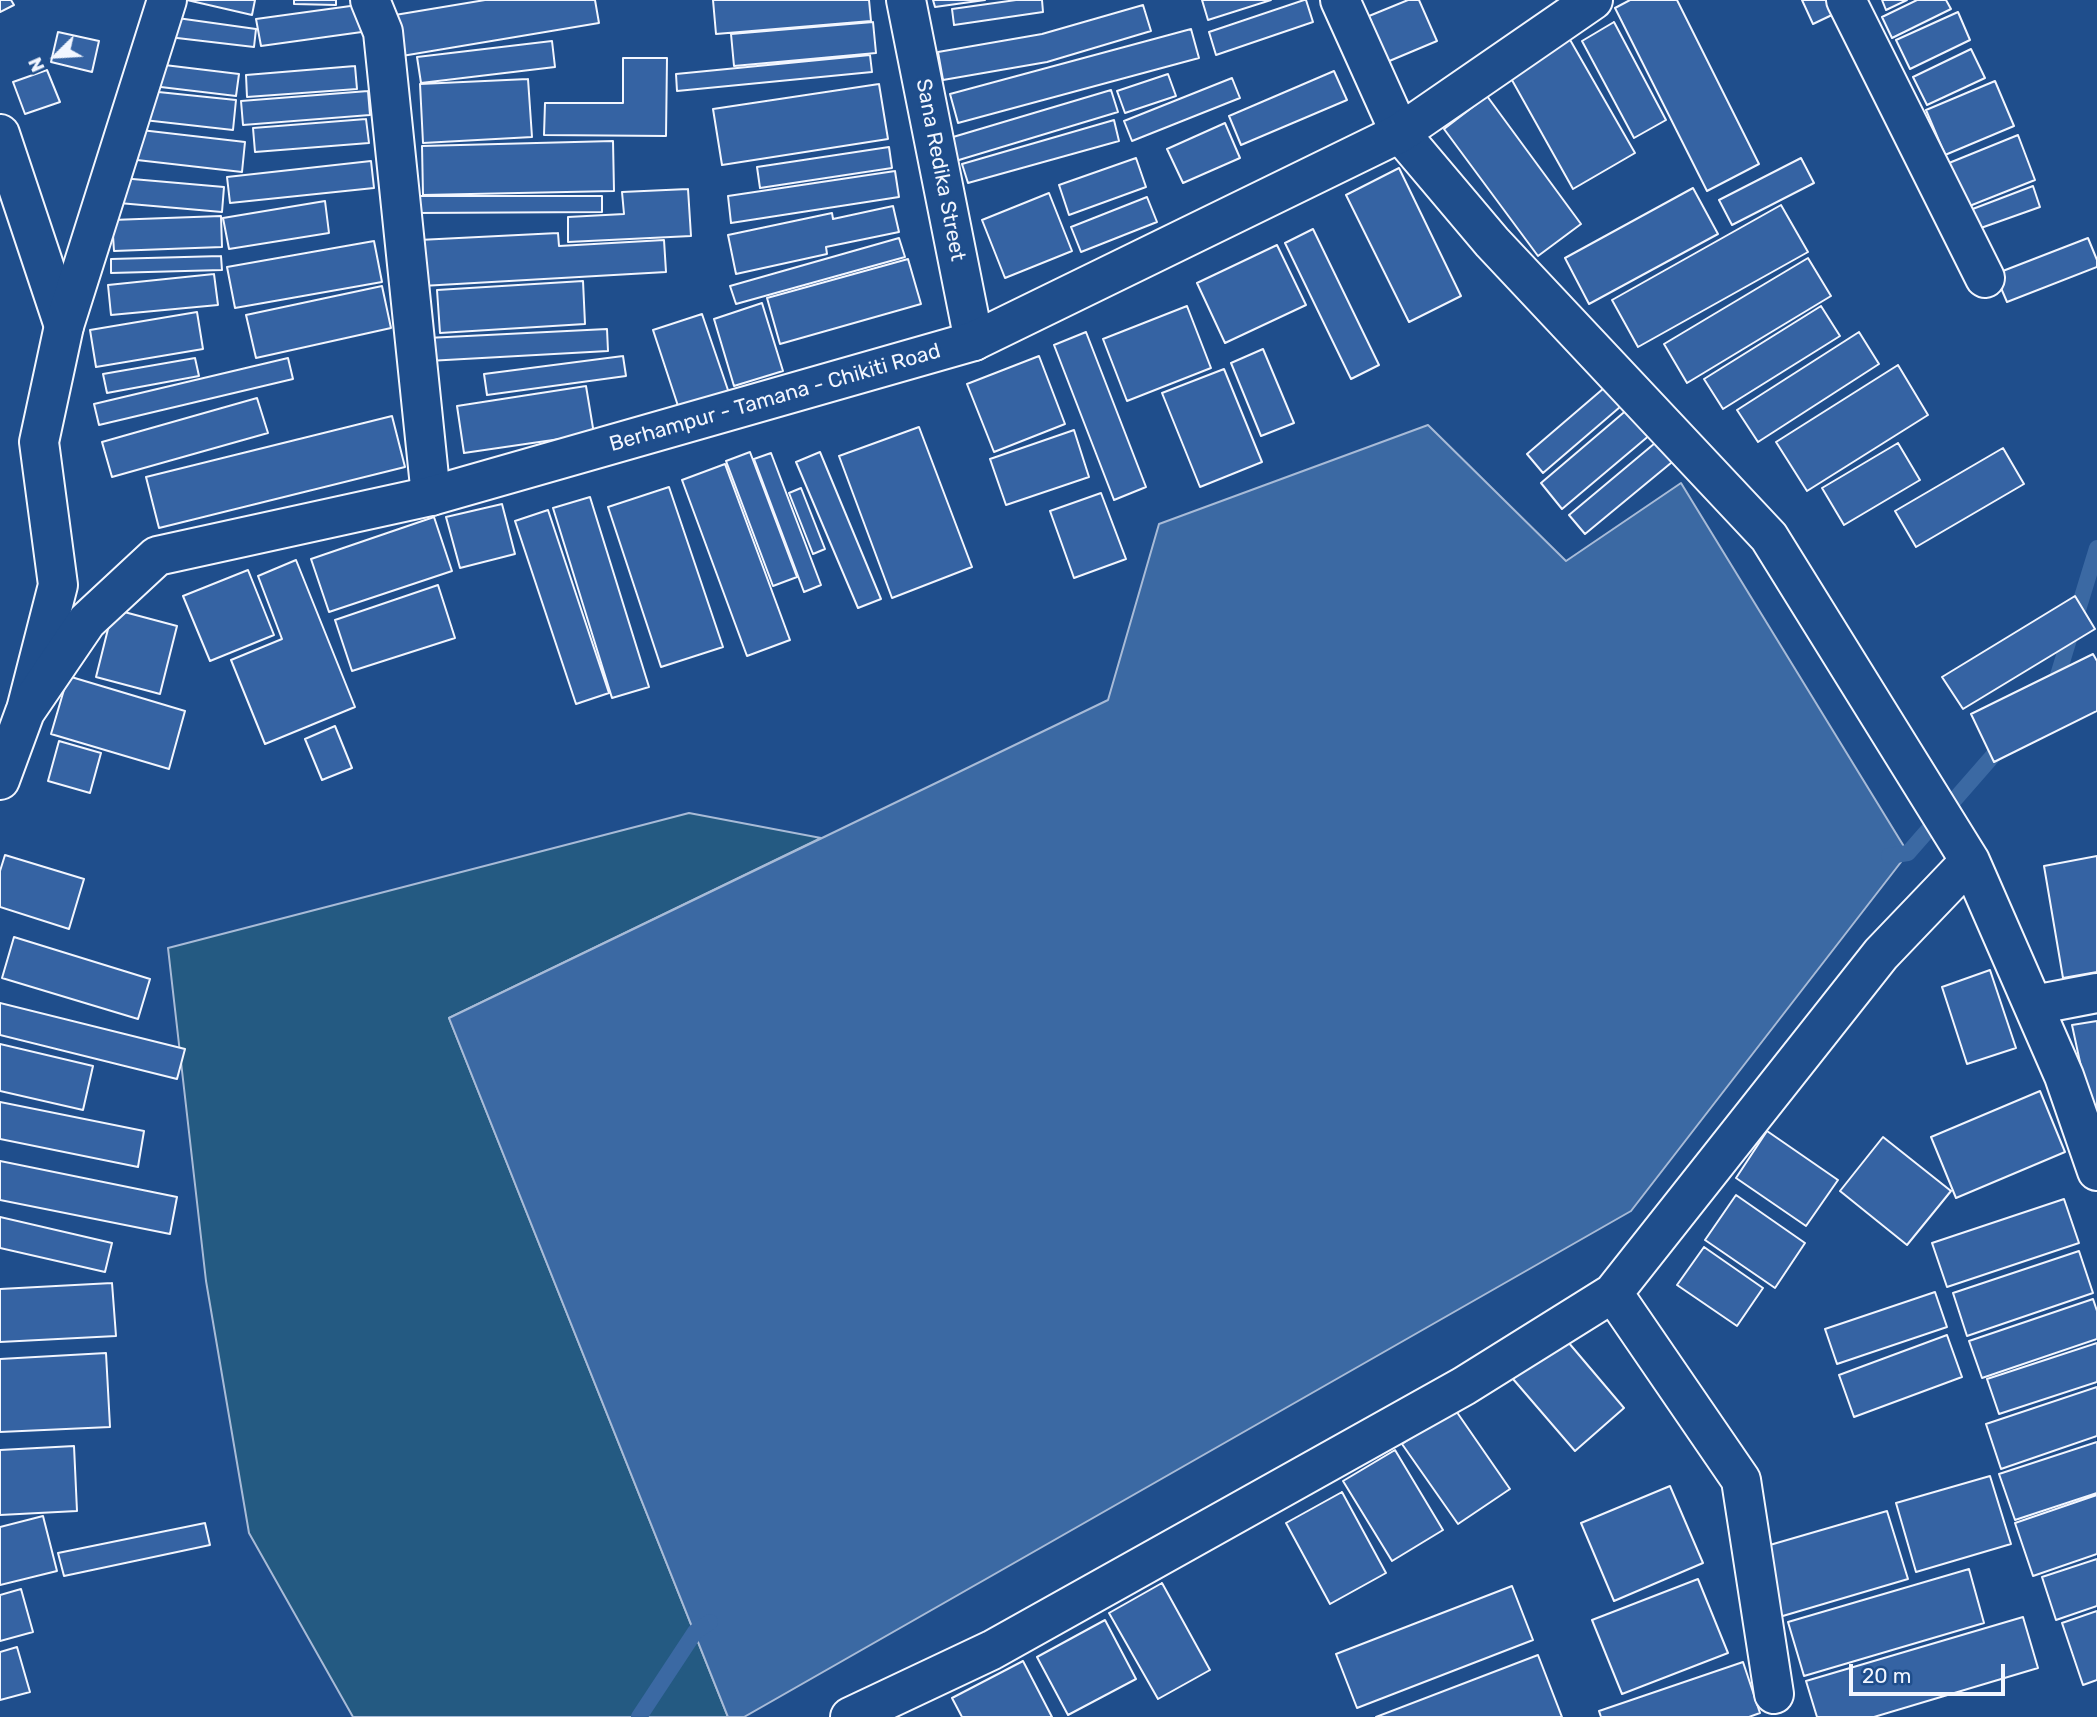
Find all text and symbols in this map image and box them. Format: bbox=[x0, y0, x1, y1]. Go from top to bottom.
north arrow bbox=[21, 21, 91, 91]
text: N bbox=[23, 54, 50, 76]
street label: Sana Redika Street bbox=[910, 77, 970, 263]
street label: Berhampur - Tamana - Chikiti Road bbox=[607, 339, 943, 457]
scale bar bbox=[1852, 1650, 2008, 1694]
text: 20 m bbox=[1862, 1663, 1911, 1688]

